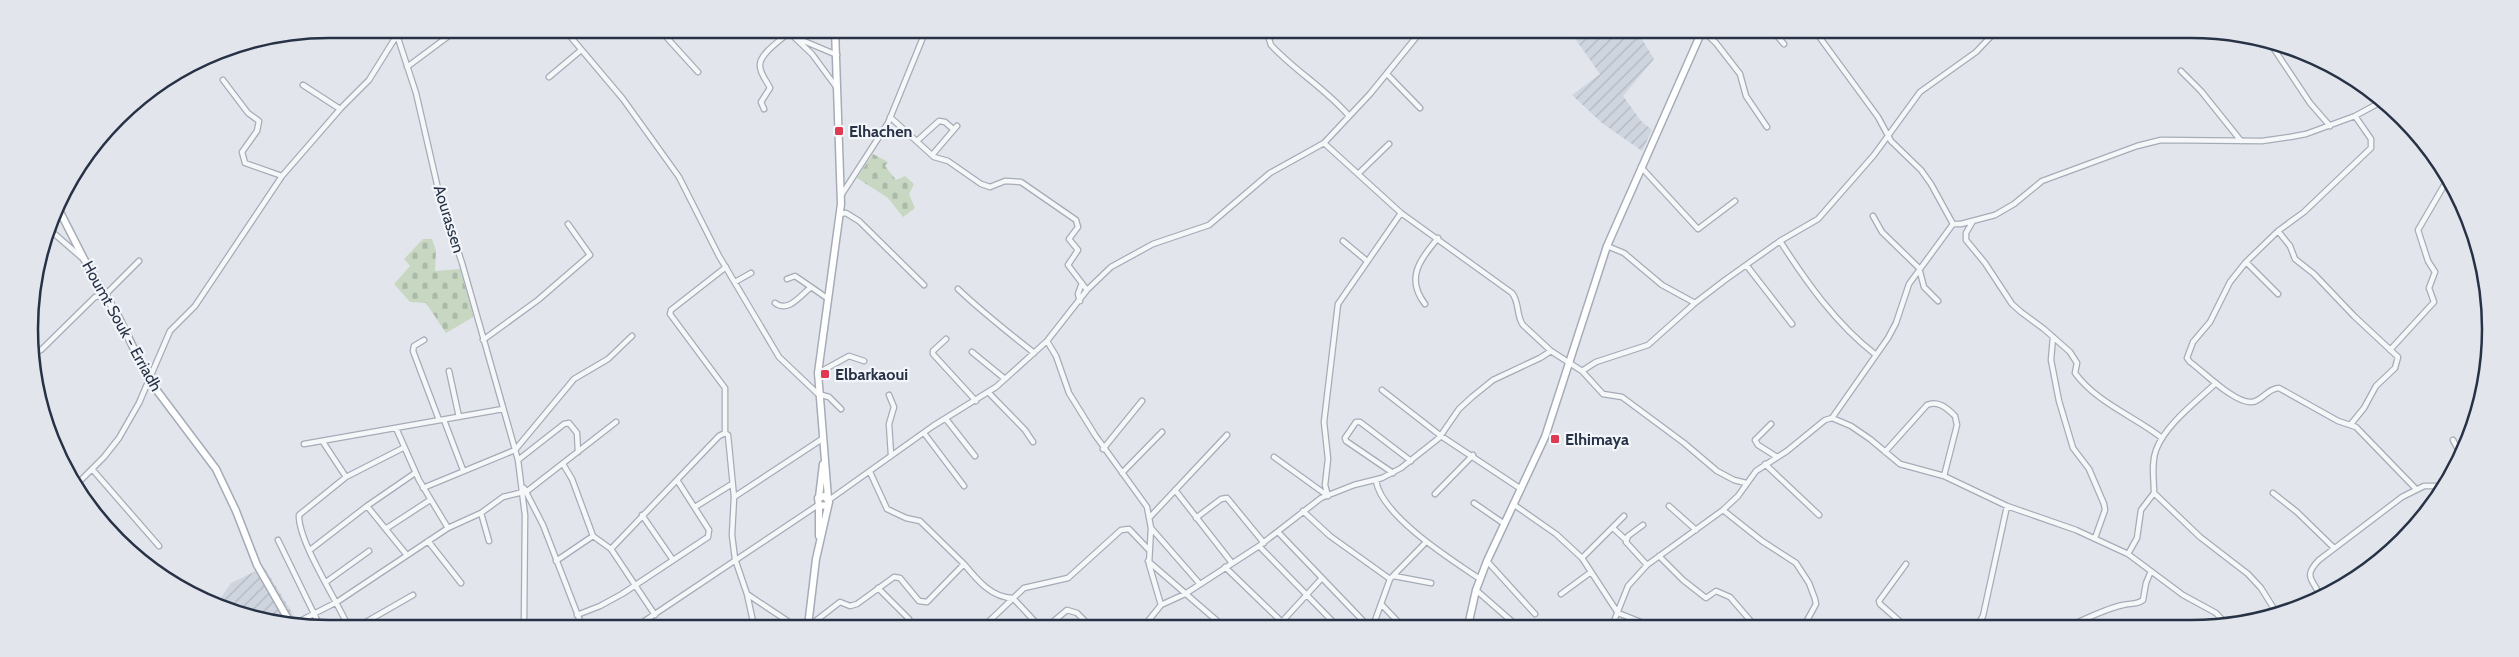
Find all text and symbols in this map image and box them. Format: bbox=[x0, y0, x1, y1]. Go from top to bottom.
place label: Elhachen bbox=[849, 122, 912, 141]
marker: Elhachen bbox=[833, 125, 845, 137]
street label: Aourassen bbox=[430, 183, 468, 255]
street label: Houmt Souk - Erriadh bbox=[78, 257, 166, 395]
place label: Elbarkaoui bbox=[835, 365, 908, 384]
marker: Elbarkaoui bbox=[819, 368, 831, 380]
place label: Elhimaya bbox=[1565, 430, 1629, 449]
marker: Elhimaya bbox=[1549, 433, 1561, 445]

